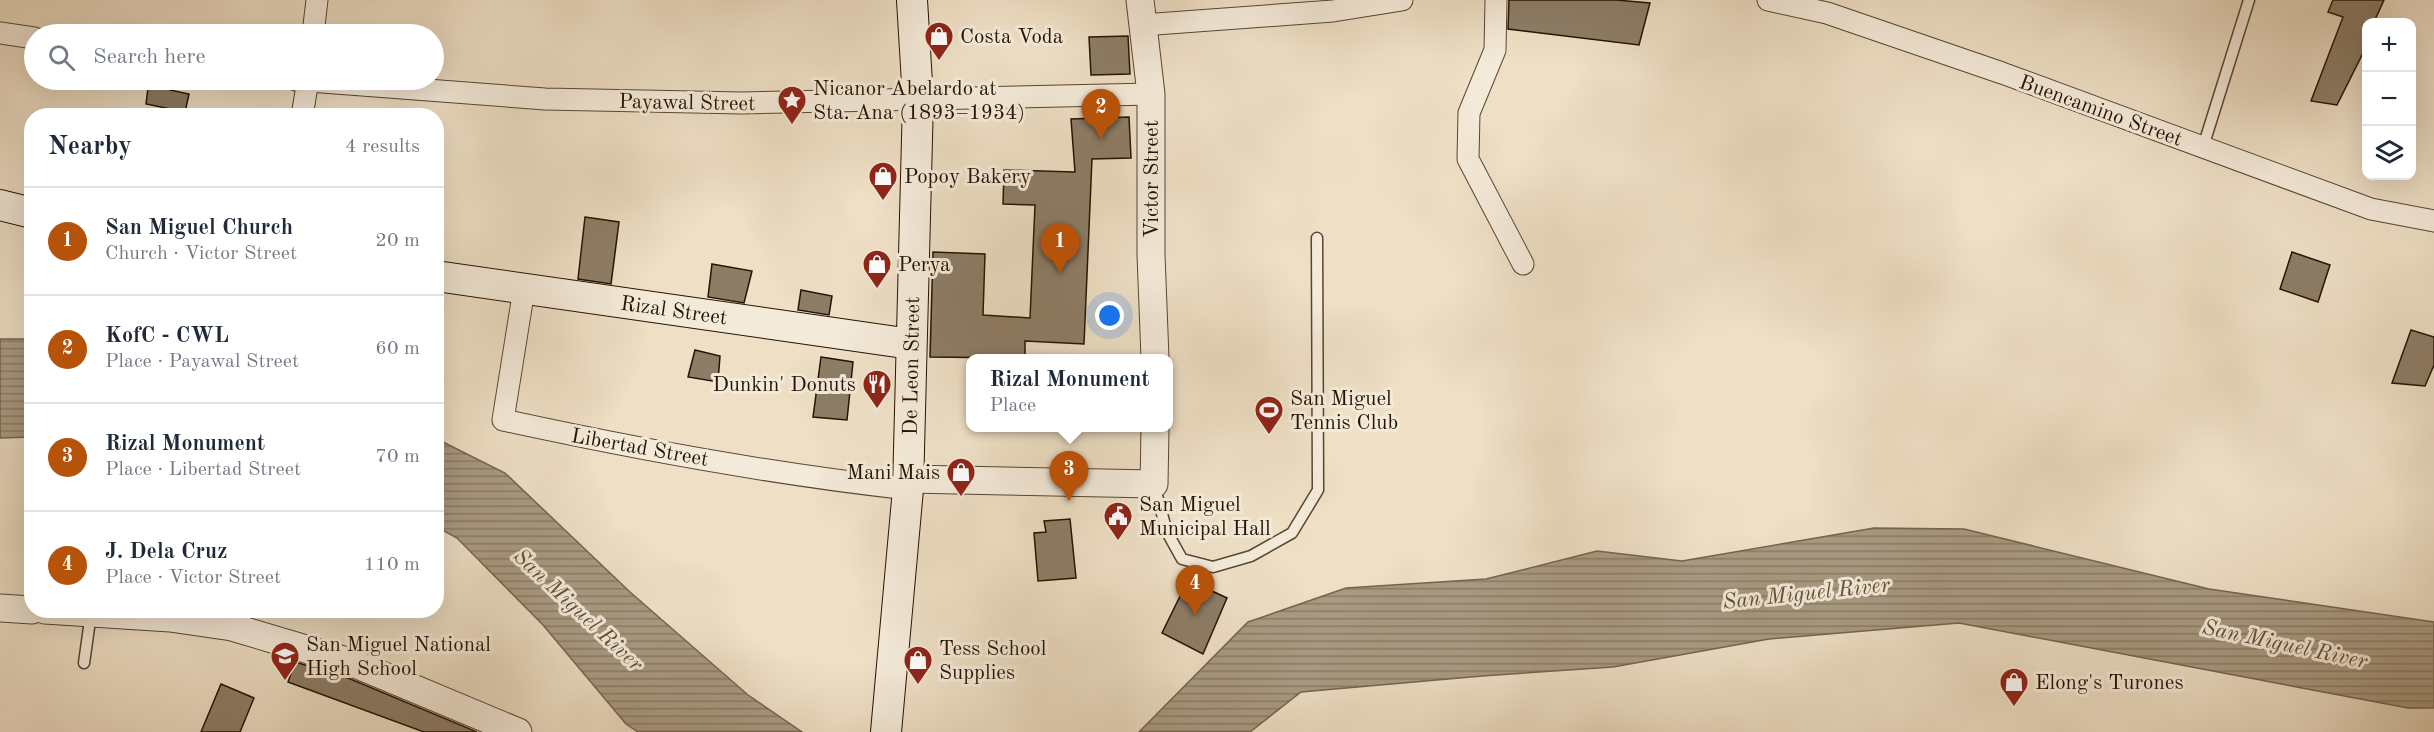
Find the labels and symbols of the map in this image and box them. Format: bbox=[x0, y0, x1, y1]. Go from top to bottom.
shop icon: Costa Voda bbox=[923, 20, 955, 62]
place label: Costa Voda bbox=[960, 27, 1063, 48]
street label: Buencamino Street bbox=[2016, 72, 2185, 151]
place label: Nicanor Abelardo at Sta. Ana (1893–1934) bbox=[813, 79, 1025, 124]
place icon: Nicanor Abelardo at Sta. Ana (1893–1934) bbox=[776, 84, 808, 126]
pin: 2 bbox=[1082, 90, 1120, 139]
street label: Payawal Street bbox=[618, 92, 756, 115]
street label: Victor Street bbox=[1142, 120, 1163, 238]
shop icon: Popoy Bakery bbox=[867, 160, 899, 202]
place label: Popoy Bakery bbox=[904, 167, 1031, 188]
pin: 1 bbox=[1040, 224, 1080, 273]
shop icon: Perya bbox=[861, 248, 893, 290]
place label: Perya bbox=[898, 255, 950, 276]
street label: Rizal Street bbox=[619, 294, 728, 329]
street label: De Leon Street bbox=[901, 296, 924, 436]
your location bbox=[1095, 301, 1124, 330]
restaurant icon: Dunkin' Donuts bbox=[861, 368, 893, 410]
place label: Dunkin' Donuts bbox=[712, 375, 856, 396]
place label: San Miguel Tennis Club bbox=[1290, 389, 1398, 434]
sports icon: San Miguel Tennis Club bbox=[1253, 394, 1285, 436]
street label: Libertad Street bbox=[569, 426, 710, 471]
pin: 3 bbox=[1050, 452, 1088, 501]
shop icon: Mani Mais bbox=[945, 456, 977, 498]
place label: Mani Mais bbox=[846, 463, 940, 484]
place label: San Miguel Municipal Hall bbox=[1139, 495, 1271, 540]
public building icon: San Miguel Municipal Hall bbox=[1102, 500, 1134, 542]
water label: San Miguel River bbox=[509, 545, 647, 676]
pin: 4 bbox=[1176, 566, 1214, 615]
water label: San Miguel River bbox=[1722, 574, 1891, 614]
water label: San Miguel River bbox=[2200, 617, 2370, 673]
place label: San Miguel National High School bbox=[306, 635, 491, 680]
place label: Tess School Supplies bbox=[939, 639, 1047, 684]
school or university icon: San Miguel National High School bbox=[269, 640, 301, 682]
shop icon: Tess School Supplies bbox=[902, 644, 934, 686]
shop icon: Elong's Turones bbox=[1998, 666, 2030, 708]
place label: Elong's Turones bbox=[2035, 673, 2184, 694]

